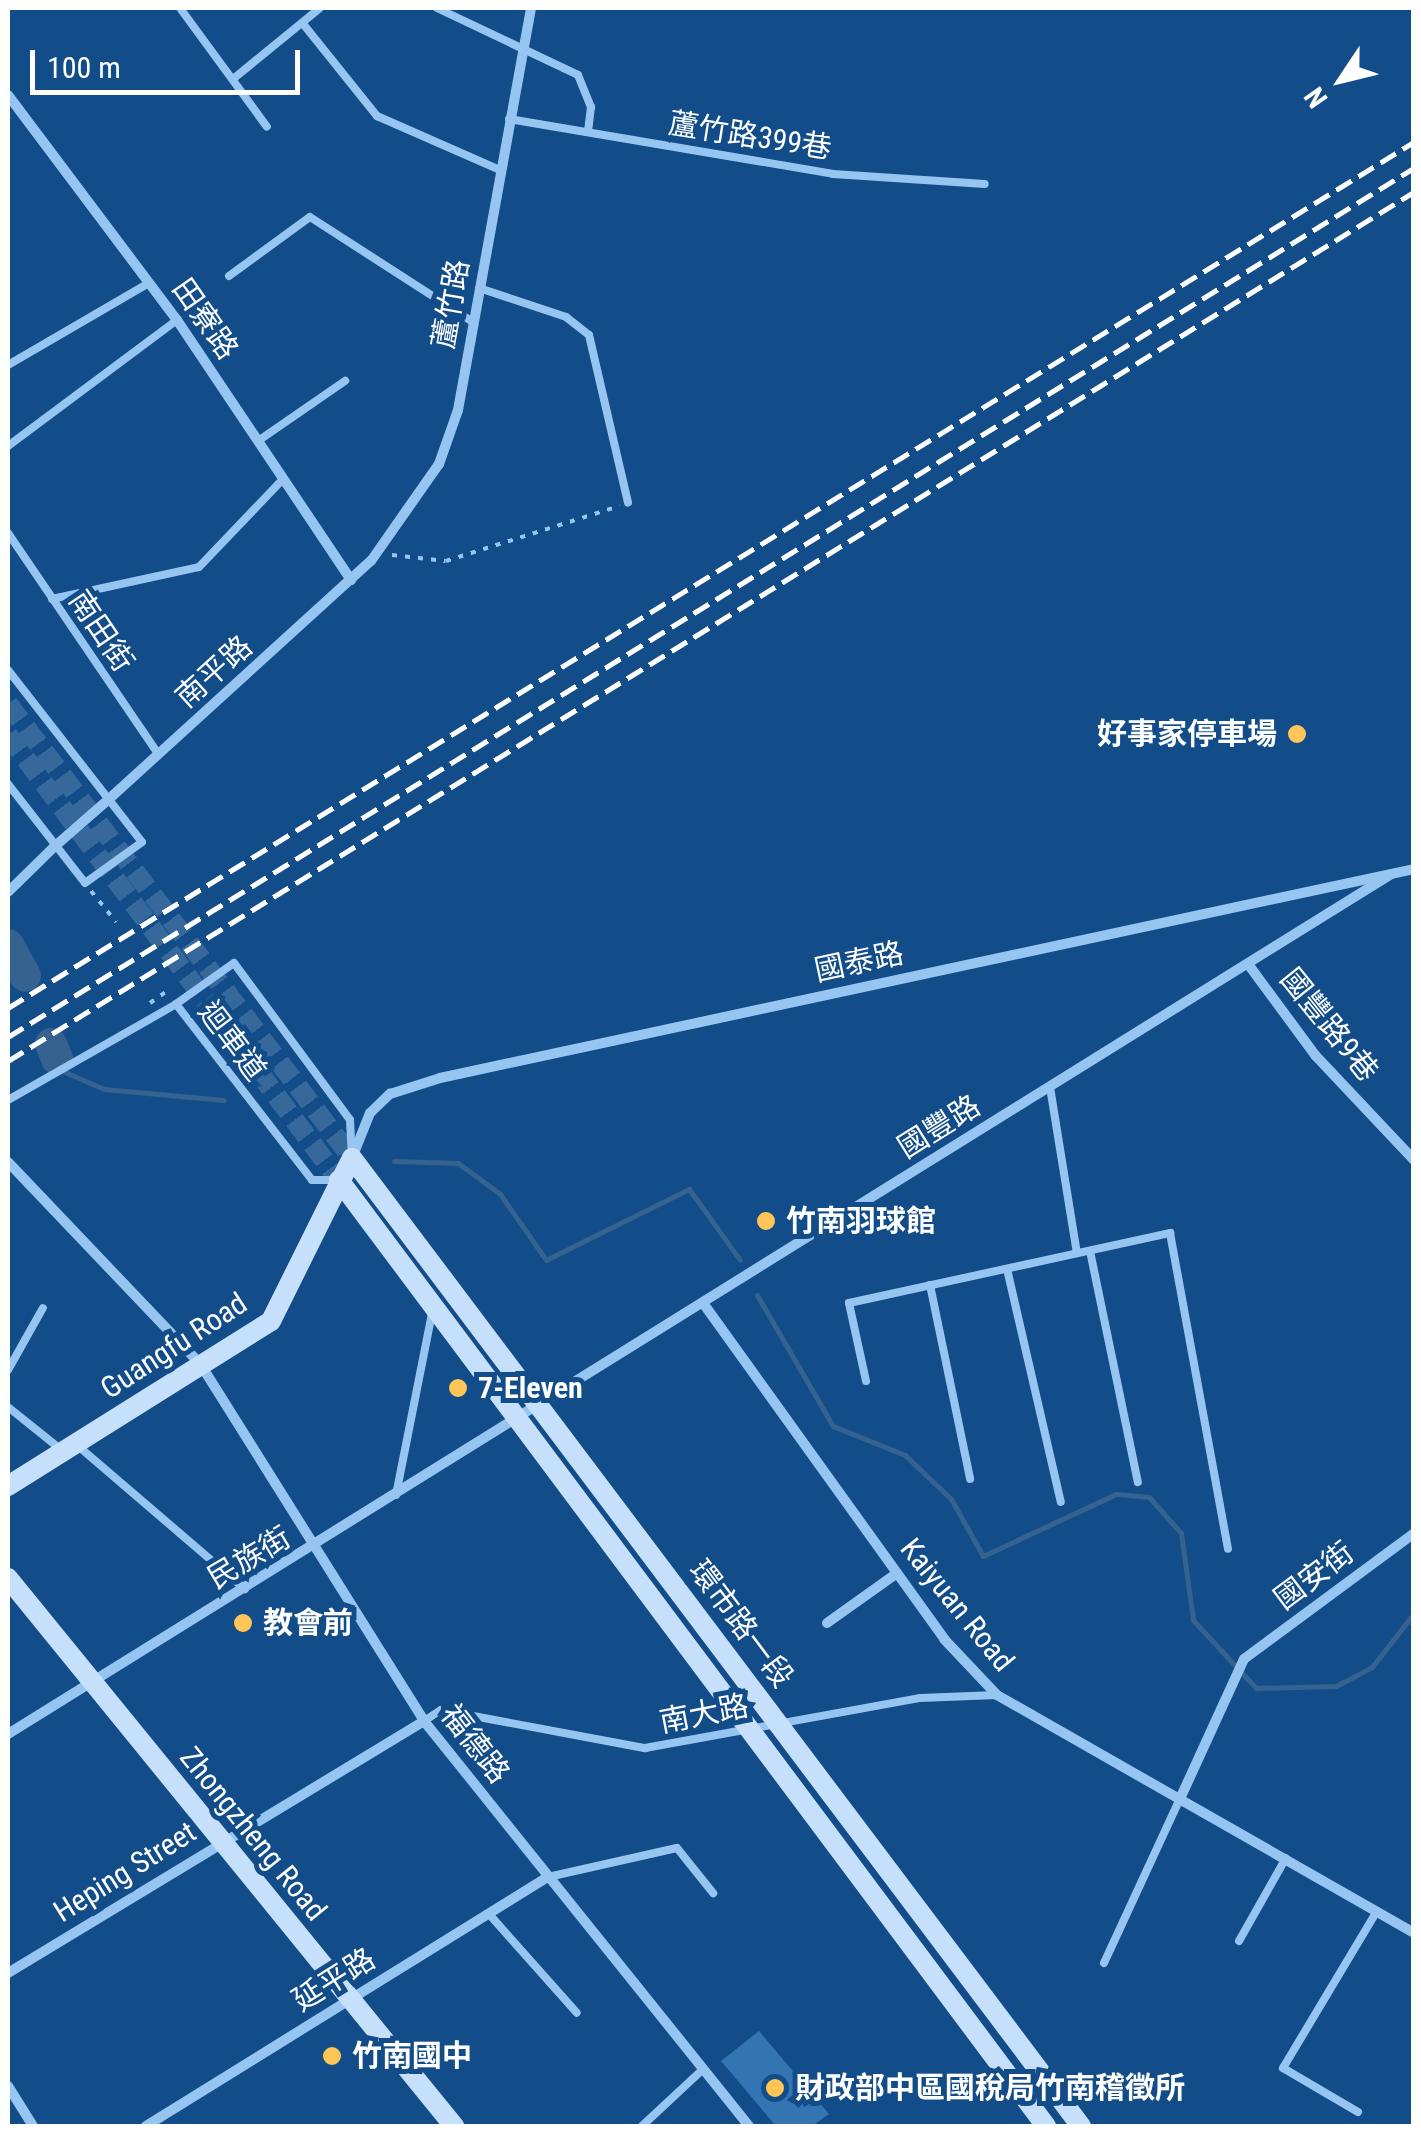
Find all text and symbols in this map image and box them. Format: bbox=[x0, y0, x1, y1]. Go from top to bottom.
scale bar bbox=[35, 30, 305, 92]
north arrow bbox=[1291, 30, 1391, 130]
text: 100 m bbox=[47, 50, 121, 85]
text: N bbox=[1298, 81, 1334, 114]
street label: 蘆竹路399巷 bbox=[666, 105, 834, 167]
street label: 蘆竹路 bbox=[425, 257, 477, 351]
street label: 田寮路 bbox=[164, 272, 246, 366]
street label: 南田街 bbox=[61, 584, 141, 678]
street label: 南平路 bbox=[169, 629, 259, 715]
place label: 好事家停車場 bbox=[1097, 716, 1277, 752]
marker: 好事家停車場 bbox=[1286, 723, 1308, 745]
street label: 國泰路 bbox=[811, 935, 907, 989]
street label: 國豐路9巷 bbox=[1273, 961, 1385, 1089]
street label: 迴車道 bbox=[191, 994, 273, 1088]
street label: 國豐路 bbox=[891, 1088, 987, 1166]
place label: 竹南羽球館 bbox=[786, 1203, 936, 1239]
marker: 竹南羽球館 bbox=[755, 1210, 777, 1232]
street label: Guangfu Road bbox=[94, 1285, 254, 1407]
place label: 7-Eleven bbox=[478, 1370, 583, 1406]
marker: 7-Eleven bbox=[447, 1377, 469, 1399]
street label: 民族街 bbox=[201, 1519, 297, 1597]
street label: Kaiyuan Road bbox=[892, 1531, 1022, 1679]
street label: 國安街 bbox=[1267, 1535, 1361, 1617]
street label: 環市路一段 bbox=[681, 1553, 801, 1695]
place label: 教會前 bbox=[263, 1605, 353, 1641]
marker: 教會前 bbox=[232, 1612, 254, 1634]
street label: 南大路 bbox=[656, 1688, 752, 1740]
street label: 福德路 bbox=[433, 1697, 517, 1791]
street label: Zhongzheng Road bbox=[172, 1740, 334, 1928]
street label: Heping Street bbox=[47, 1814, 203, 1930]
street label: 延平路 bbox=[286, 1941, 382, 2019]
place label: 竹南國中 bbox=[352, 2038, 472, 2074]
marker: 竹南國中 bbox=[321, 2045, 343, 2067]
place label: 財政部中區國稅局竹南稽徵所 bbox=[795, 2070, 1185, 2106]
marker: 財政部中區國稅局竹南稽徵所 bbox=[764, 2077, 786, 2099]

